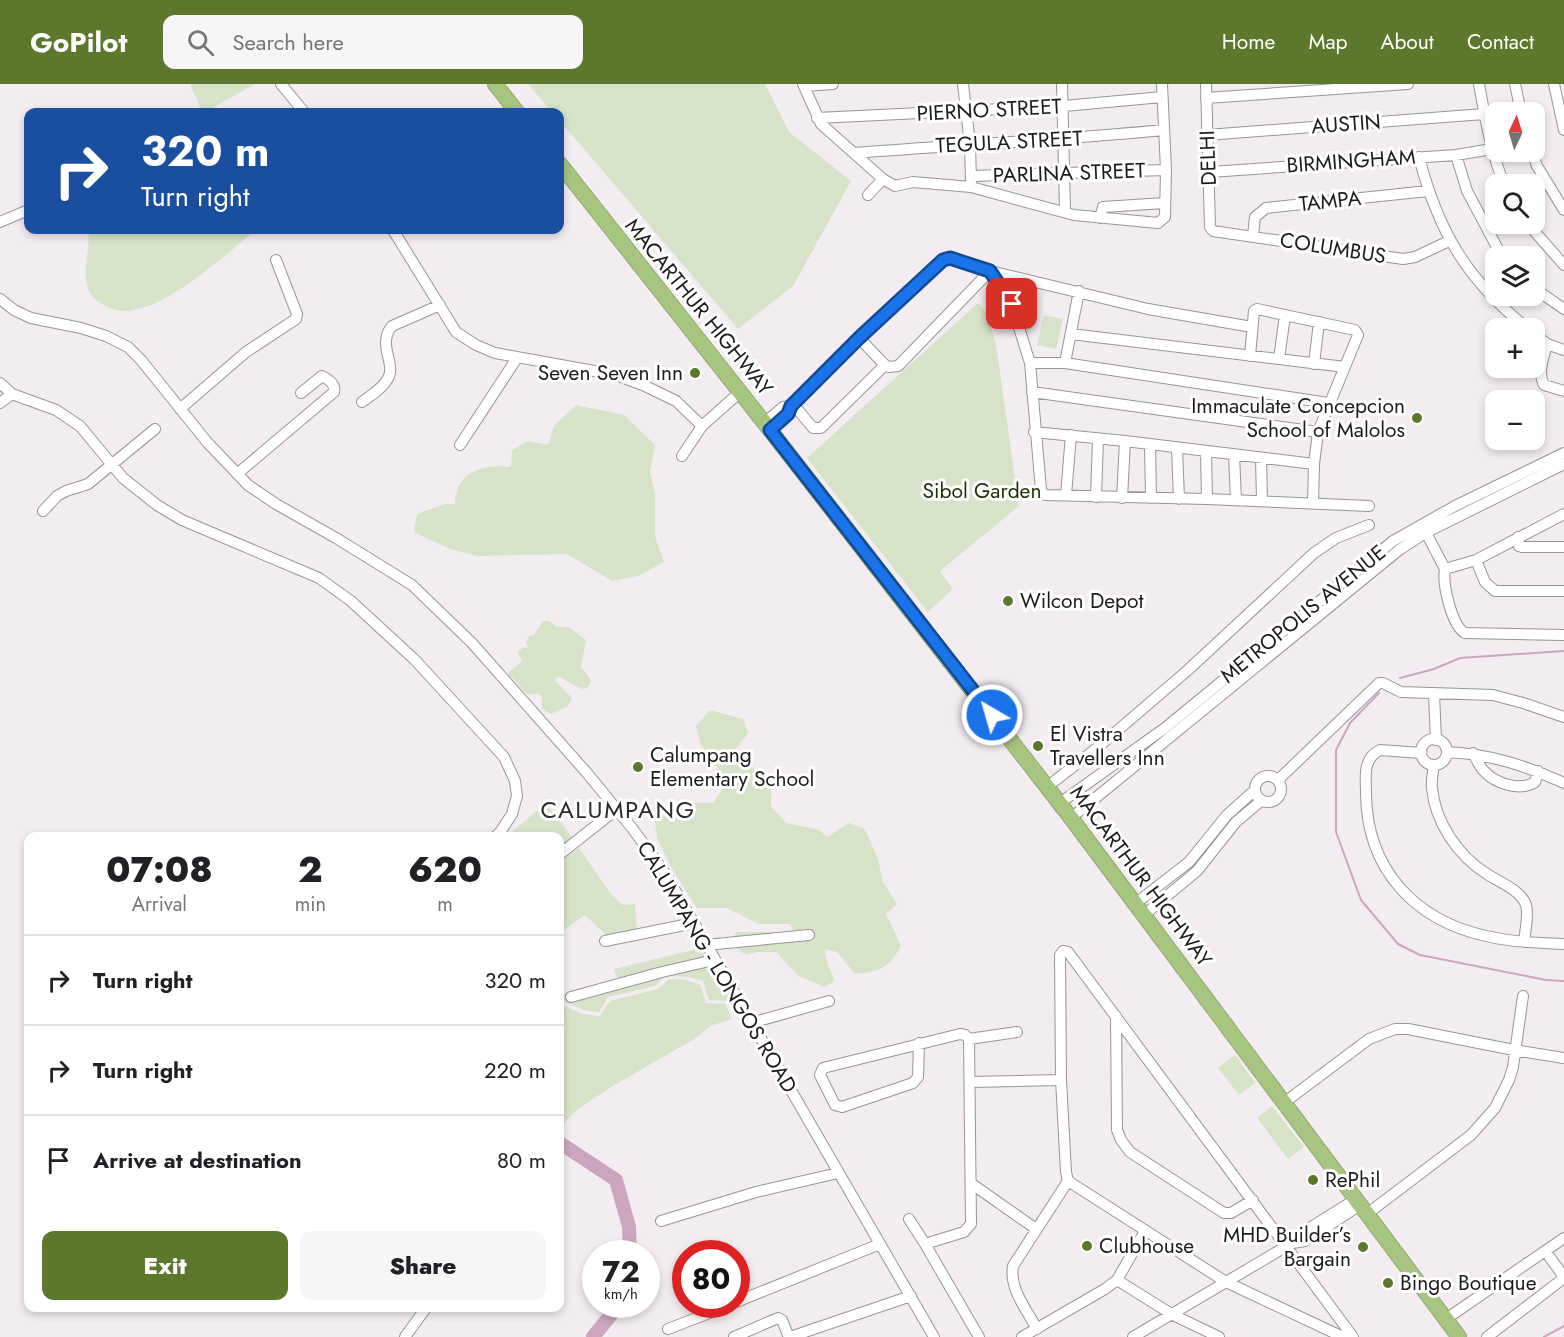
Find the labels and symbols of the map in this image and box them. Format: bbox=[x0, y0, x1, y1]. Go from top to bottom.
street label: PIERNO STREET bbox=[916, 91, 1062, 129]
north arrow bbox=[1485, 102, 1545, 162]
street label: AUSTIN bbox=[1310, 107, 1382, 141]
street label: TEGULA STREET bbox=[935, 123, 1083, 161]
street label: DELHI bbox=[1192, 130, 1224, 186]
street label: BIRMINGHAM bbox=[1286, 142, 1416, 180]
street label: PARLINA STREET bbox=[992, 155, 1146, 191]
street label: TAMPA bbox=[1297, 183, 1363, 219]
street label: MACARTHUR HIGHWAY bbox=[618, 212, 780, 402]
street label: COLUMBUS bbox=[1278, 225, 1388, 271]
pin bbox=[986, 278, 1037, 329]
place label: Seven Seven Inn bbox=[538, 358, 683, 388]
marker: Seven Seven Inn bbox=[688, 366, 702, 380]
place label: Immaculate Concepcion School of Malolos bbox=[1191, 391, 1405, 445]
marker: Immaculate Concepcion School of Malolos bbox=[1410, 411, 1424, 425]
park label: Sibol Garden bbox=[923, 476, 1041, 506]
street label: METROPOLIS AVENUE bbox=[1214, 538, 1392, 690]
place label: Wilcon Depot bbox=[1020, 586, 1143, 616]
marker: Wilcon Depot bbox=[1001, 594, 1015, 608]
position arrow bbox=[960, 683, 1024, 747]
place label: El Vistra Travellers Inn bbox=[1050, 719, 1165, 773]
marker: El Vistra Travellers Inn bbox=[1031, 739, 1045, 753]
place label: Calumpang Elementary School bbox=[650, 740, 814, 794]
marker: Calumpang Elementary School bbox=[631, 760, 645, 774]
street label: MACARTHUR HIGHWAY bbox=[1063, 779, 1219, 973]
district label: CALUMPANG bbox=[540, 792, 696, 827]
street label: CALUMPANG - LONGOS ROAD bbox=[630, 835, 804, 1099]
place label: RePhil bbox=[1325, 1165, 1380, 1195]
marker: RePhil bbox=[1306, 1173, 1320, 1187]
place label: MHD Builder’s Bargain bbox=[1223, 1220, 1351, 1274]
place label: Clubhouse bbox=[1099, 1231, 1194, 1261]
marker: Clubhouse bbox=[1080, 1239, 1094, 1253]
speed limit sign: 80 bbox=[672, 1240, 750, 1318]
marker: MHD Builder’s Bargain bbox=[1356, 1240, 1370, 1254]
place label: Bingo Boutique bbox=[1400, 1268, 1537, 1298]
marker: Bingo Boutique bbox=[1381, 1276, 1395, 1290]

